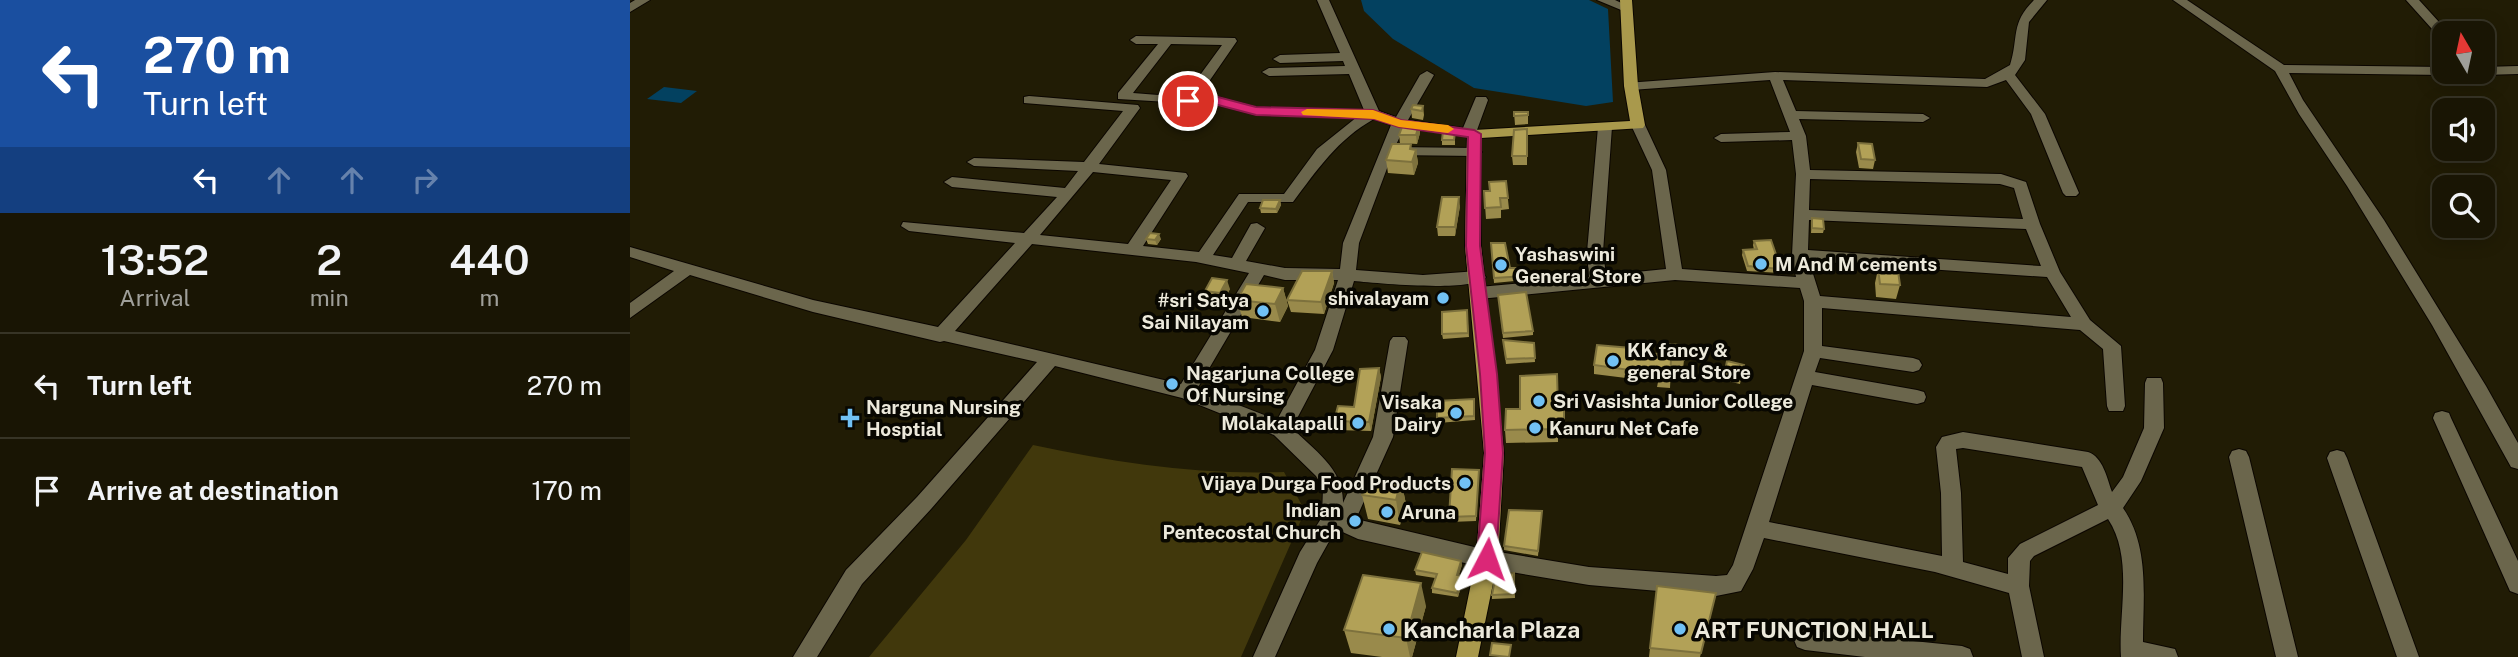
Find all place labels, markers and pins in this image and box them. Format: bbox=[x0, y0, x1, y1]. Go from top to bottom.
pin bbox=[1158, 71, 1218, 131]
place label: Yashaswini General Store bbox=[1515, 243, 1642, 287]
place label: M And M cements bbox=[1775, 253, 1937, 275]
marker: M And M cements bbox=[1753, 256, 1769, 272]
marker: Yashaswini General Store bbox=[1493, 257, 1509, 273]
place label: shivalayam bbox=[1328, 287, 1429, 309]
place label: #sri Satya Sai Nilayam bbox=[1141, 289, 1249, 333]
marker: shivalayam bbox=[1435, 290, 1451, 306]
marker: #sri Satya Sai Nilayam bbox=[1255, 303, 1271, 319]
place label: KK fancy & general Store bbox=[1627, 339, 1751, 383]
marker: KK fancy & general Store bbox=[1605, 353, 1621, 369]
place label: Nagarjuna College Of Nursing bbox=[1186, 362, 1355, 406]
marker: Nagarjuna College Of Nursing bbox=[1164, 376, 1180, 392]
place label: Sri Vasishta Junior College bbox=[1553, 390, 1793, 412]
place label: Visaka Dairy bbox=[1381, 391, 1442, 435]
marker: Sri Vasishta Junior College bbox=[1531, 393, 1547, 409]
place label: Narguna Nursing Hosptial bbox=[866, 396, 1021, 440]
marker: Visaka Dairy bbox=[1448, 405, 1464, 421]
marker: Narguna Nursing Hosptial bbox=[840, 408, 860, 428]
place label: Molakalapalli bbox=[1221, 412, 1344, 434]
marker: Molakalapalli bbox=[1350, 415, 1366, 431]
place label: Kanuru Net Cafe bbox=[1549, 417, 1699, 439]
marker: Kanuru Net Cafe bbox=[1527, 420, 1543, 436]
place label: Vijaya Durga Food Products bbox=[1201, 472, 1451, 494]
marker: Vijaya Durga Food Products bbox=[1457, 475, 1473, 491]
place label: Indian Pentecostal Church bbox=[1162, 499, 1341, 543]
place label: Aruna bbox=[1401, 501, 1456, 523]
marker: Aruna bbox=[1379, 504, 1395, 520]
marker: Indian Pentecostal Church bbox=[1347, 513, 1363, 529]
place label: Kancharla Plaza bbox=[1403, 616, 1580, 643]
place label: ART FUNCTION HALL bbox=[1694, 616, 1934, 643]
marker: Kancharla Plaza bbox=[1381, 621, 1397, 637]
marker: ART FUNCTION HALL bbox=[1672, 621, 1688, 637]

